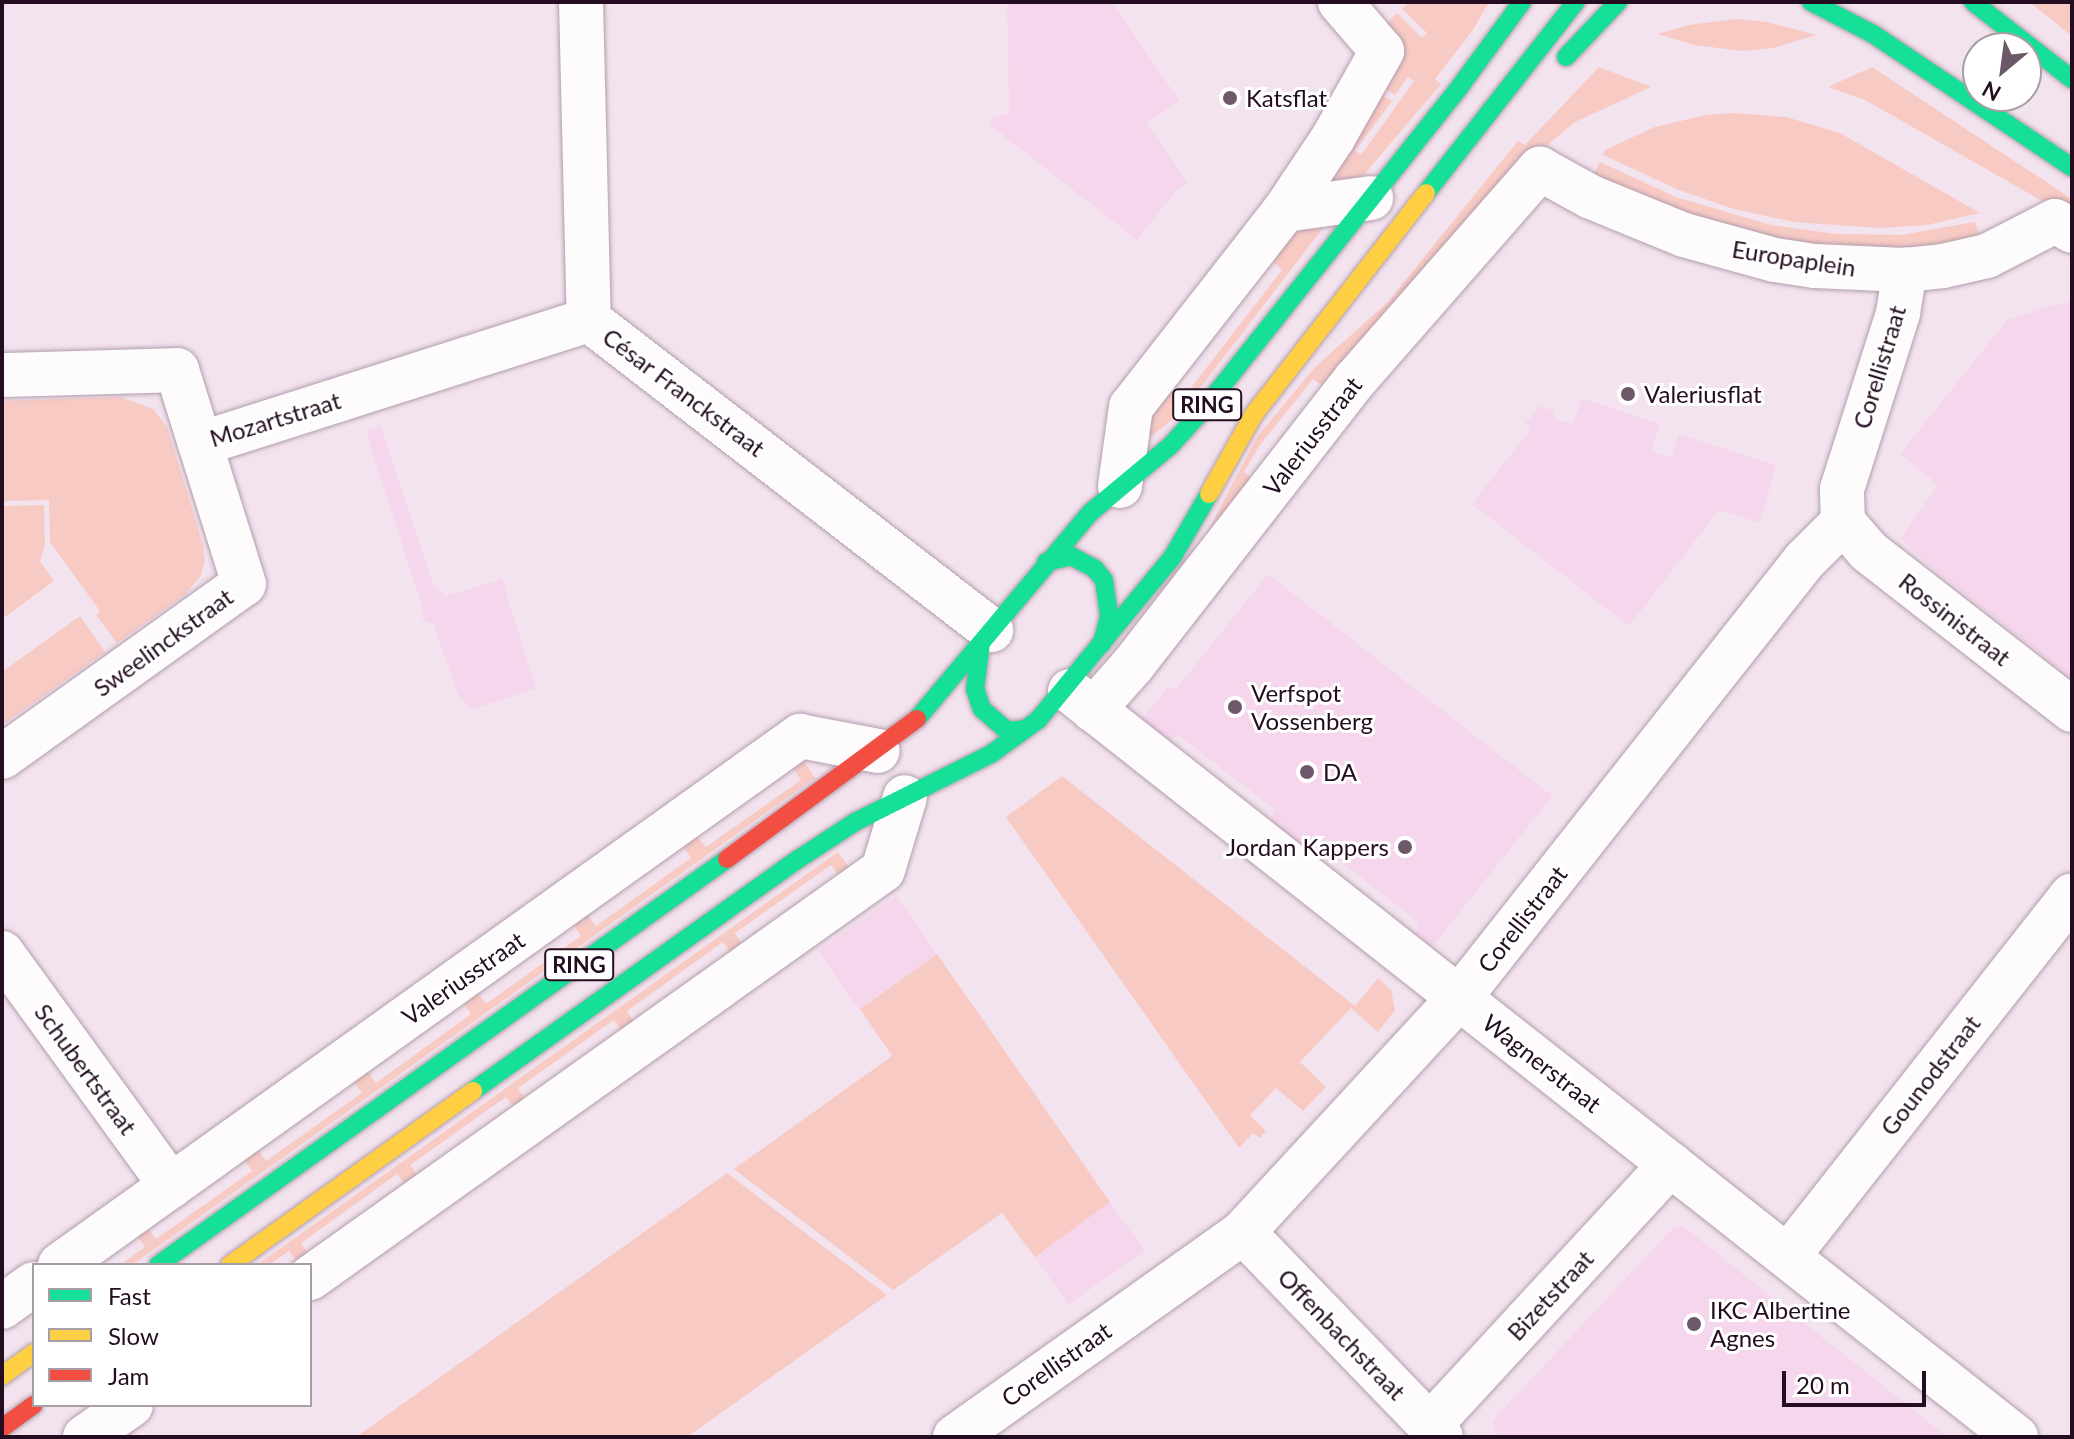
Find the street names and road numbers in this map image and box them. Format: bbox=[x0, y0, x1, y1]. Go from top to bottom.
street label: Europaplein bbox=[1730, 234, 1858, 282]
street label: Corellistraat bbox=[1847, 302, 1911, 432]
street label: César Franckstraat bbox=[597, 322, 771, 462]
street label: Valeriusstraat bbox=[1257, 371, 1367, 501]
street label: Mozartstraat bbox=[206, 385, 344, 453]
road number: RING bbox=[1171, 387, 1243, 423]
street label: Rossinistraat bbox=[1894, 567, 2016, 671]
street label: Sweelinckstraat bbox=[88, 582, 238, 702]
street label: Corellistraat bbox=[1471, 860, 1573, 978]
street label: Valeriusstraat bbox=[396, 925, 530, 1031]
road number: RING bbox=[543, 947, 615, 983]
street label: Schubertstraat bbox=[29, 998, 143, 1140]
street label: Wagnerstraat bbox=[1477, 1008, 1607, 1118]
street label: Gounodstraat bbox=[1874, 1009, 1986, 1141]
street label: Bizetstraat bbox=[1501, 1244, 1599, 1346]
street label: Offenbachstraat bbox=[1272, 1263, 1412, 1405]
street label: Corellistraat bbox=[996, 1316, 1116, 1412]

